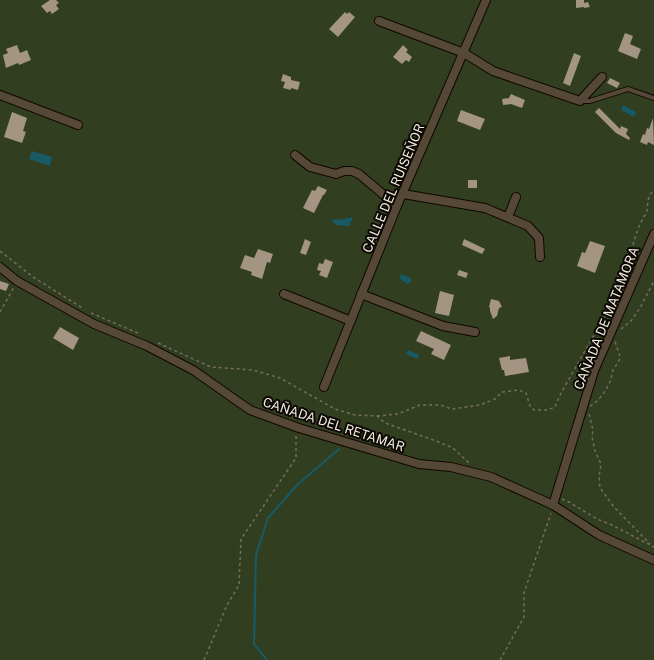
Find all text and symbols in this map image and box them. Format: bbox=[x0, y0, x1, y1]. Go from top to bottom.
street label: CALLE DEL RUISEÑOR bbox=[360, 122, 427, 255]
street label: CAÑADA DE MATAMORA bbox=[571, 245, 642, 392]
street label: CAÑADA DEL RETAMAR bbox=[261, 394, 407, 455]

